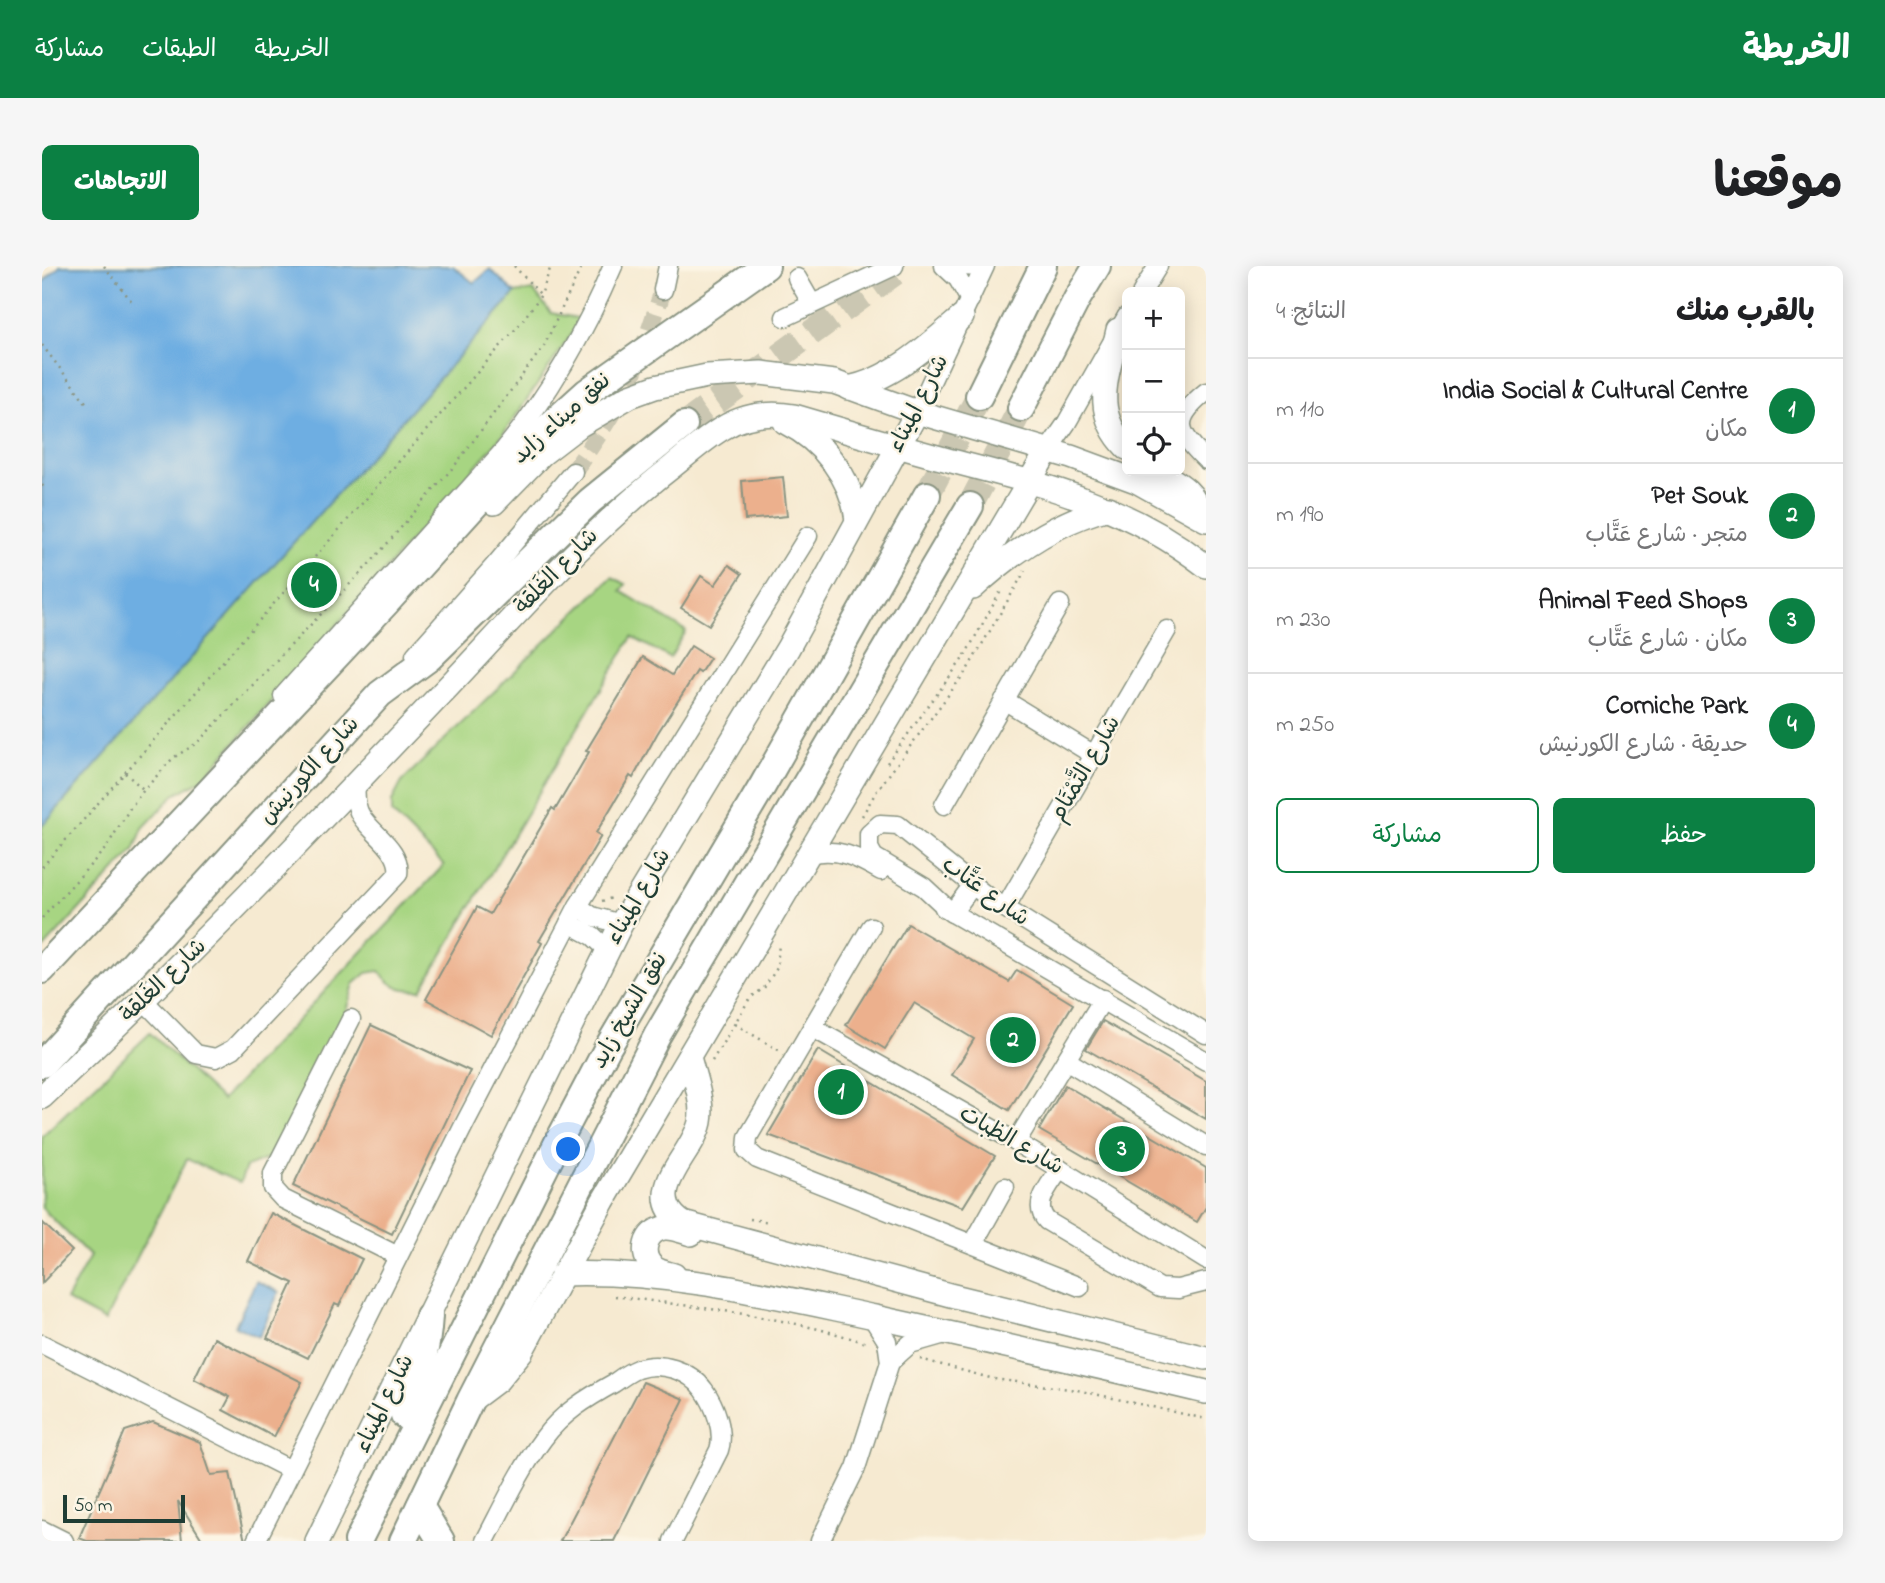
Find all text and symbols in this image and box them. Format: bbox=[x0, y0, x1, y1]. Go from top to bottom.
text: الخريطة bbox=[1743, 26, 1850, 74]
text: مشاركة bbox=[35, 33, 104, 68]
text: الطبقات bbox=[142, 33, 217, 68]
text: الخريطة bbox=[255, 33, 329, 68]
button: الاتجاهات bbox=[42, 145, 199, 220]
text: موقعنا bbox=[1713, 148, 1843, 220]
map controls bbox=[1122, 287, 1185, 476]
button: + bbox=[1122, 287, 1185, 350]
text: بالقرب منك bbox=[1676, 291, 1815, 335]
text: النتائج: 4 bbox=[1276, 296, 1346, 329]
street label: شارع الميناء bbox=[880, 349, 958, 459]
button: − bbox=[1122, 350, 1185, 413]
street label: نفق ميناء زايد bbox=[505, 365, 619, 473]
text: India Social & Cultural Centre bbox=[1442, 373, 1748, 411]
text: 110 m bbox=[1276, 394, 1324, 427]
text: 1 bbox=[1788, 394, 1796, 427]
button: locate bbox=[1122, 413, 1185, 476]
text: مكان bbox=[1705, 414, 1748, 447]
text: Pet Souk bbox=[1651, 478, 1748, 516]
text: 190 m bbox=[1276, 499, 1324, 532]
text: 2 bbox=[1786, 499, 1798, 532]
text: متجر · شارع عَتَّاب bbox=[1585, 519, 1748, 552]
street label: شارع الغَلقة bbox=[507, 521, 607, 623]
pin: 4 bbox=[291, 559, 337, 611]
text: Animal Feed Shops bbox=[1538, 583, 1748, 621]
text: 230 m bbox=[1276, 604, 1330, 637]
text: 3 bbox=[1787, 604, 1797, 637]
text: مكان · شارع عَتَّاب bbox=[1588, 624, 1748, 657]
text: Corniche Park bbox=[1606, 688, 1748, 726]
street label: شارع الكورنيش bbox=[252, 709, 368, 833]
street label: شارع التَّمْتَام bbox=[1041, 709, 1130, 828]
text: 250 m bbox=[1276, 709, 1334, 742]
text: 4 bbox=[1787, 709, 1797, 742]
text: حديقة · شارع الكورنيش bbox=[1539, 729, 1748, 762]
button: مشاركة bbox=[1276, 798, 1539, 873]
button: حفظ bbox=[1553, 798, 1815, 873]
street label: شارع الميناء bbox=[598, 843, 680, 951]
street label: شارع عَتَّاب bbox=[934, 848, 1036, 935]
street label: شارع الغَلقة bbox=[113, 931, 215, 1031]
street label: نفق الشيخ زايد bbox=[583, 946, 677, 1076]
pin: 2 bbox=[990, 1014, 1036, 1066]
pin: 1 bbox=[818, 1066, 864, 1118]
street label: شارع الظبات bbox=[953, 1098, 1069, 1184]
pin: 3 bbox=[1099, 1123, 1145, 1175]
your location bbox=[551, 1132, 585, 1166]
street label: شارع الميناء bbox=[347, 1349, 423, 1459]
scale bar bbox=[63, 1492, 186, 1524]
text: 50 m bbox=[74, 1493, 113, 1520]

